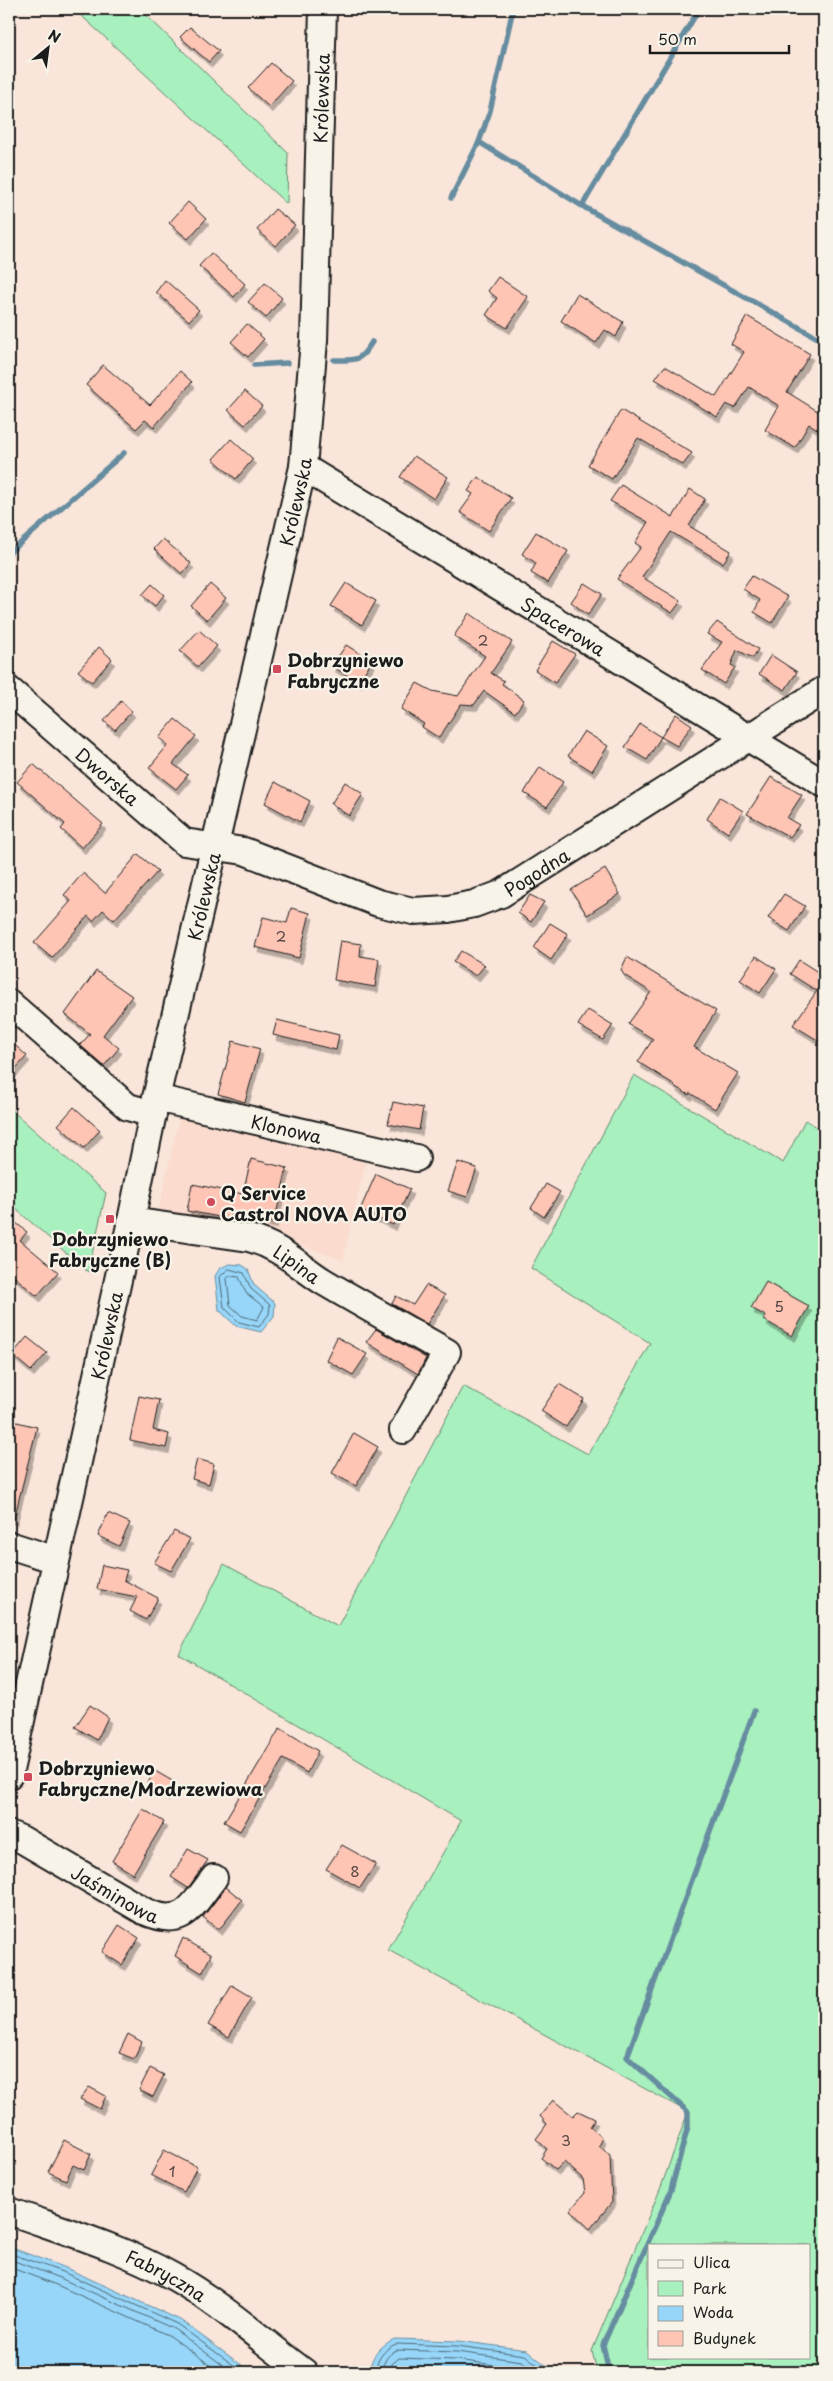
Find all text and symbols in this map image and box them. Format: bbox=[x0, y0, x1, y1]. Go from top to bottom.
north arrow bbox=[22, 22, 72, 72]
scale bar bbox=[650, 22, 789, 54]
text: N bbox=[45, 24, 64, 48]
text: 50 m bbox=[658, 27, 697, 50]
street label: Królewska bbox=[306, 52, 335, 144]
street label: Królewska bbox=[272, 456, 317, 549]
street label: Spacerowa bbox=[516, 589, 612, 662]
house number: 2 bbox=[478, 628, 488, 651]
place label: Dobrzyniewo Fabryczne bbox=[287, 646, 404, 694]
marker: Dobrzyniewo Fabryczne bbox=[271, 663, 283, 675]
street label: Dworska bbox=[70, 741, 146, 812]
street label: Pogodna bbox=[498, 841, 575, 903]
street label: Królewska bbox=[180, 849, 227, 943]
house number: 2 bbox=[276, 924, 286, 947]
street label: Klonowa bbox=[249, 1107, 325, 1150]
place label: Q Service Castrol NOVA AUTO bbox=[221, 1179, 407, 1227]
marker: Q Service Castrol NOVA AUTO bbox=[205, 1196, 217, 1208]
marker: Dobrzyniewo Fabryczne (B) bbox=[104, 1213, 116, 1225]
place label: Dobrzyniewo Fabryczne (B) bbox=[49, 1225, 171, 1273]
street label: Lipina bbox=[269, 1237, 327, 1290]
street label: Królewska bbox=[83, 1288, 129, 1382]
house number: 5 bbox=[774, 1294, 784, 1317]
place label: Dobrzyniewo Fabryczne/Modrzewiowa bbox=[38, 1754, 263, 1802]
marker: Dobrzyniewo Fabryczne/Modrzewiowa bbox=[22, 1771, 34, 1783]
street label: Jaśminowa bbox=[66, 1858, 163, 1929]
house number: 8 bbox=[350, 1859, 360, 1882]
house number: 3 bbox=[561, 2128, 571, 2151]
house number: 1 bbox=[169, 2159, 175, 2182]
street label: Fabryczna bbox=[122, 2242, 213, 2308]
legend bbox=[648, 2244, 810, 2358]
text: Ulica bbox=[693, 2250, 731, 2273]
text: Park bbox=[693, 2276, 727, 2299]
text: Woda bbox=[693, 2300, 734, 2323]
text: Budynek bbox=[693, 2326, 756, 2349]

